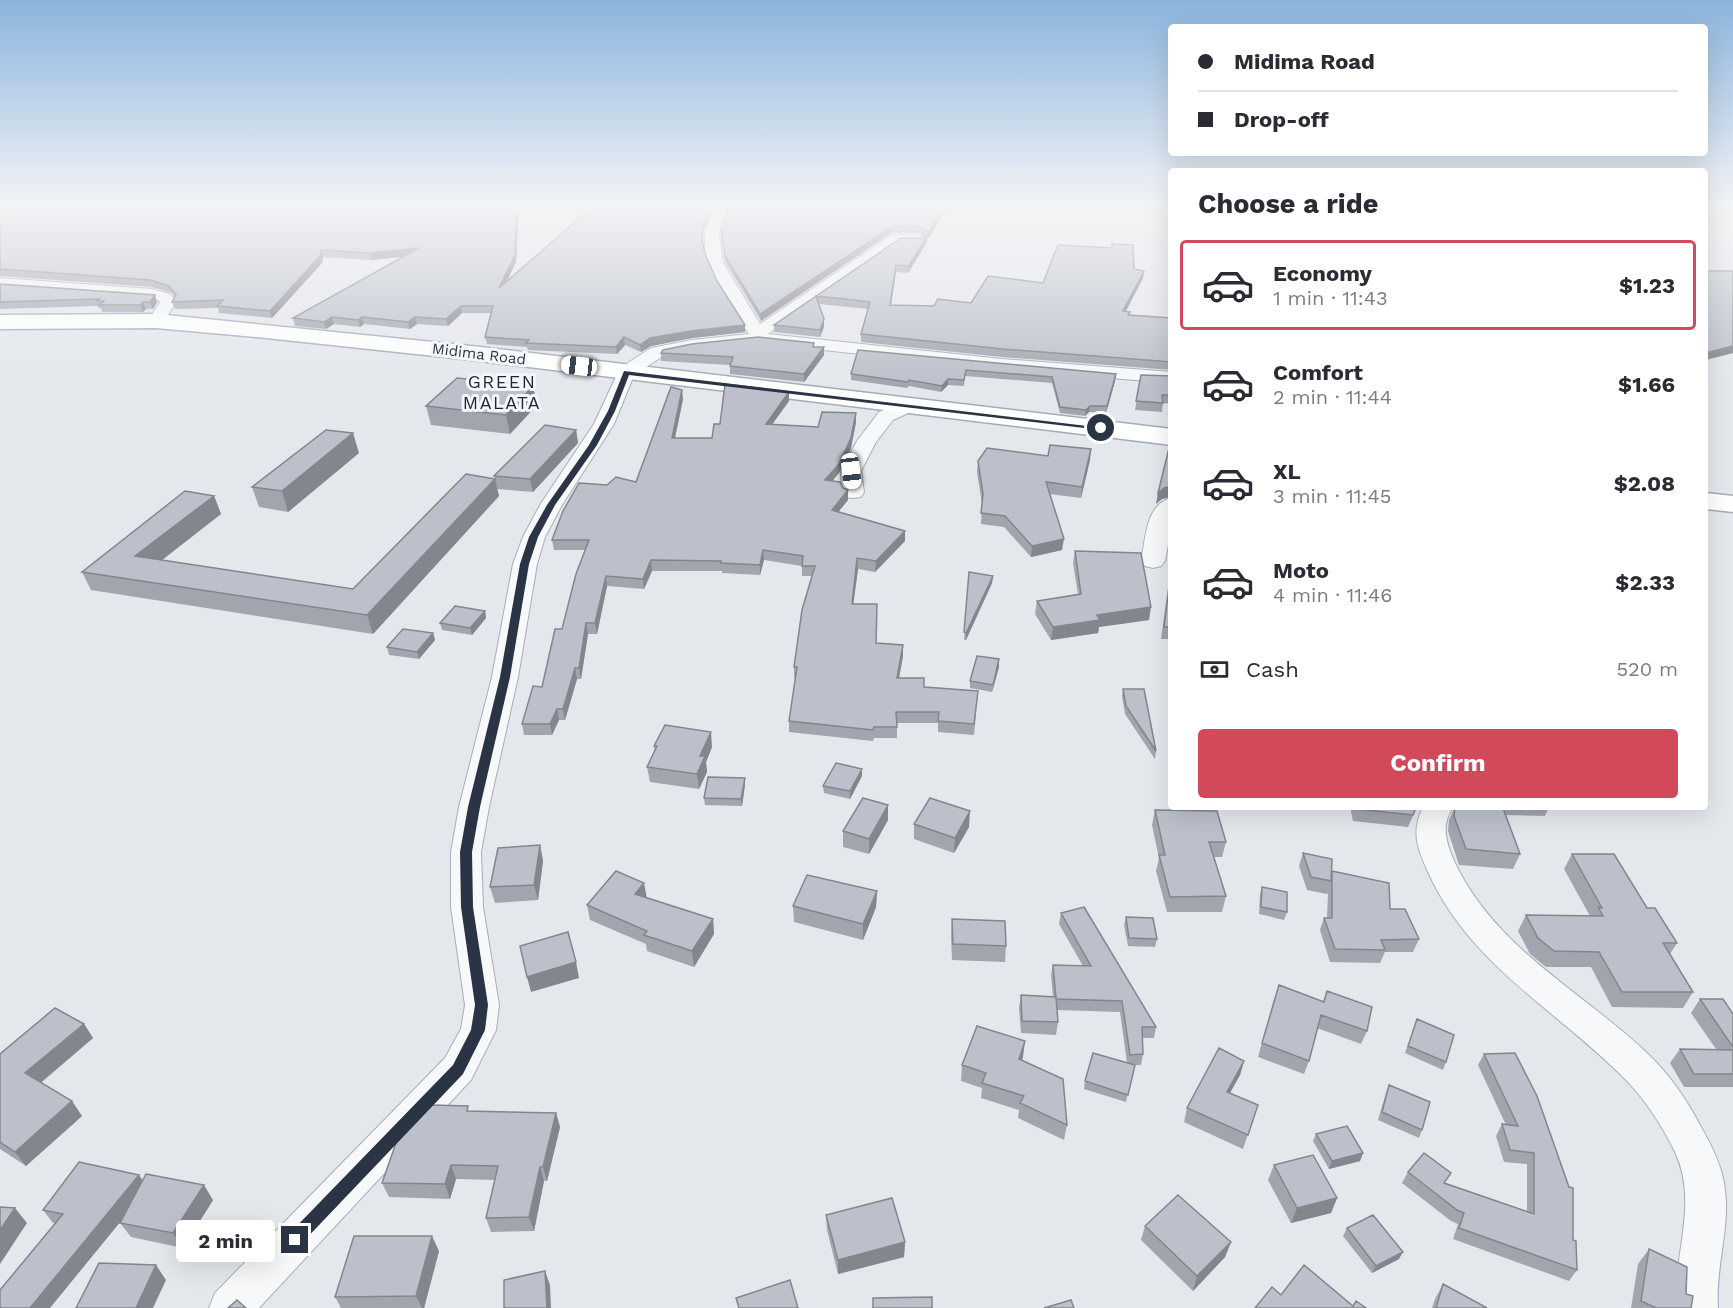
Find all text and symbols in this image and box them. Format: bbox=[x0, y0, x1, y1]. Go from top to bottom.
text: Midima Road bbox=[1234, 49, 1375, 74]
text: Drop-off bbox=[1234, 107, 1329, 132]
text: Choose a ride bbox=[1198, 188, 1378, 220]
icon: car bbox=[1201, 258, 1255, 312]
text: Economy bbox=[1273, 261, 1372, 286]
text: $1.23 bbox=[1619, 273, 1675, 298]
text: 1 min · 11:43 bbox=[1273, 286, 1388, 310]
street label: Midima Road bbox=[431, 339, 527, 369]
car bbox=[560, 355, 598, 377]
icon: car bbox=[1201, 357, 1255, 411]
text: Comfort bbox=[1273, 360, 1363, 385]
district label: GREEN MALATA bbox=[463, 371, 541, 413]
text: $1.66 bbox=[1618, 372, 1675, 397]
text: 2 min · 11:44 bbox=[1273, 385, 1392, 409]
route start bbox=[1087, 414, 1114, 441]
car bbox=[840, 452, 862, 490]
icon: car bbox=[1201, 456, 1255, 510]
text: XL bbox=[1273, 459, 1301, 484]
text: $2.08 bbox=[1614, 471, 1675, 496]
text: 3 min · 11:45 bbox=[1273, 484, 1391, 508]
icon: car bbox=[1201, 555, 1255, 609]
text: Moto bbox=[1273, 558, 1329, 583]
text: $2.33 bbox=[1615, 570, 1675, 595]
text: 4 min · 11:46 bbox=[1273, 583, 1392, 607]
icon: cash bbox=[1198, 653, 1231, 686]
text: Cash bbox=[1246, 657, 1299, 682]
text: 520 m bbox=[1616, 657, 1678, 681]
button: Confirm bbox=[1198, 729, 1678, 798]
callout: 2 min bbox=[175, 1219, 274, 1261]
route end bbox=[281, 1226, 308, 1253]
text: 2 min bbox=[198, 1229, 253, 1253]

